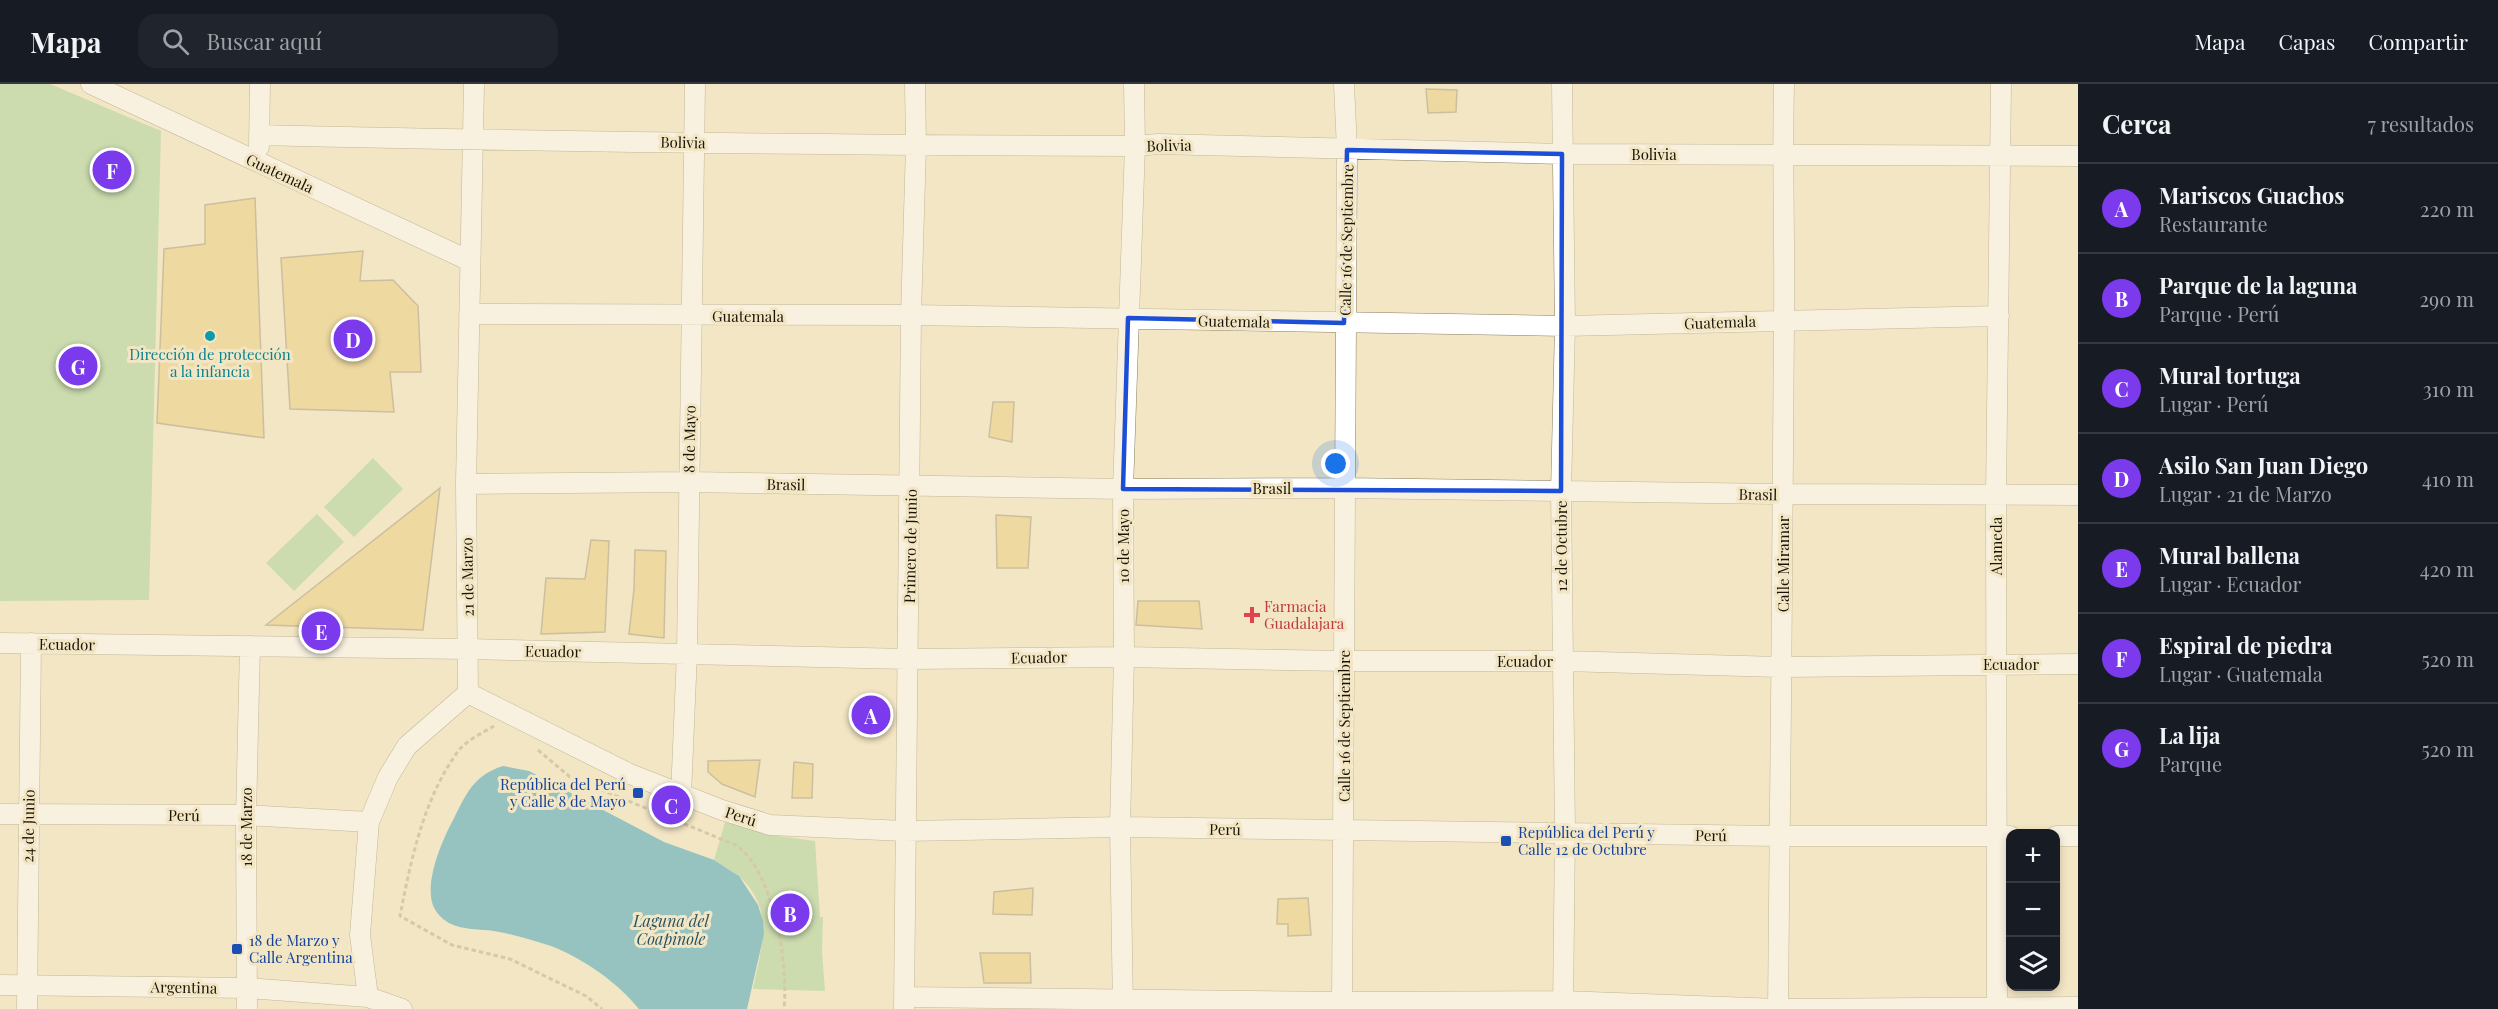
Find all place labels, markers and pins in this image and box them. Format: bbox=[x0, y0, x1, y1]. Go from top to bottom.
pin: F bbox=[92, 148, 132, 193]
pin: D bbox=[334, 316, 372, 362]
marker: Dirección de protección a la infancia bbox=[203, 329, 217, 343]
pin: G bbox=[58, 344, 98, 388]
place label: Dirección de protección a la infancia bbox=[129, 344, 291, 381]
place label: Farmacia Guadalajara bbox=[1264, 596, 1345, 633]
pin: E bbox=[302, 608, 340, 654]
marker: Farmacia Guadalajara bbox=[1245, 608, 1259, 622]
pin: A bbox=[852, 692, 890, 738]
place label: República del Perú y Calle 8 de Mayo bbox=[500, 774, 626, 811]
pin: C bbox=[652, 782, 690, 828]
marker: República del Perú y Calle 8 de Mayo bbox=[631, 786, 645, 800]
place label: República del Perú y Calle 12 de Octubre bbox=[1518, 822, 1655, 859]
marker: República del Perú y Calle 12 de Octubre bbox=[1499, 834, 1513, 848]
pin: B bbox=[770, 890, 810, 936]
place label: 18 de Marzo y Calle Argentina bbox=[249, 930, 353, 967]
marker: 18 de Marzo y Calle Argentina bbox=[230, 942, 244, 956]

